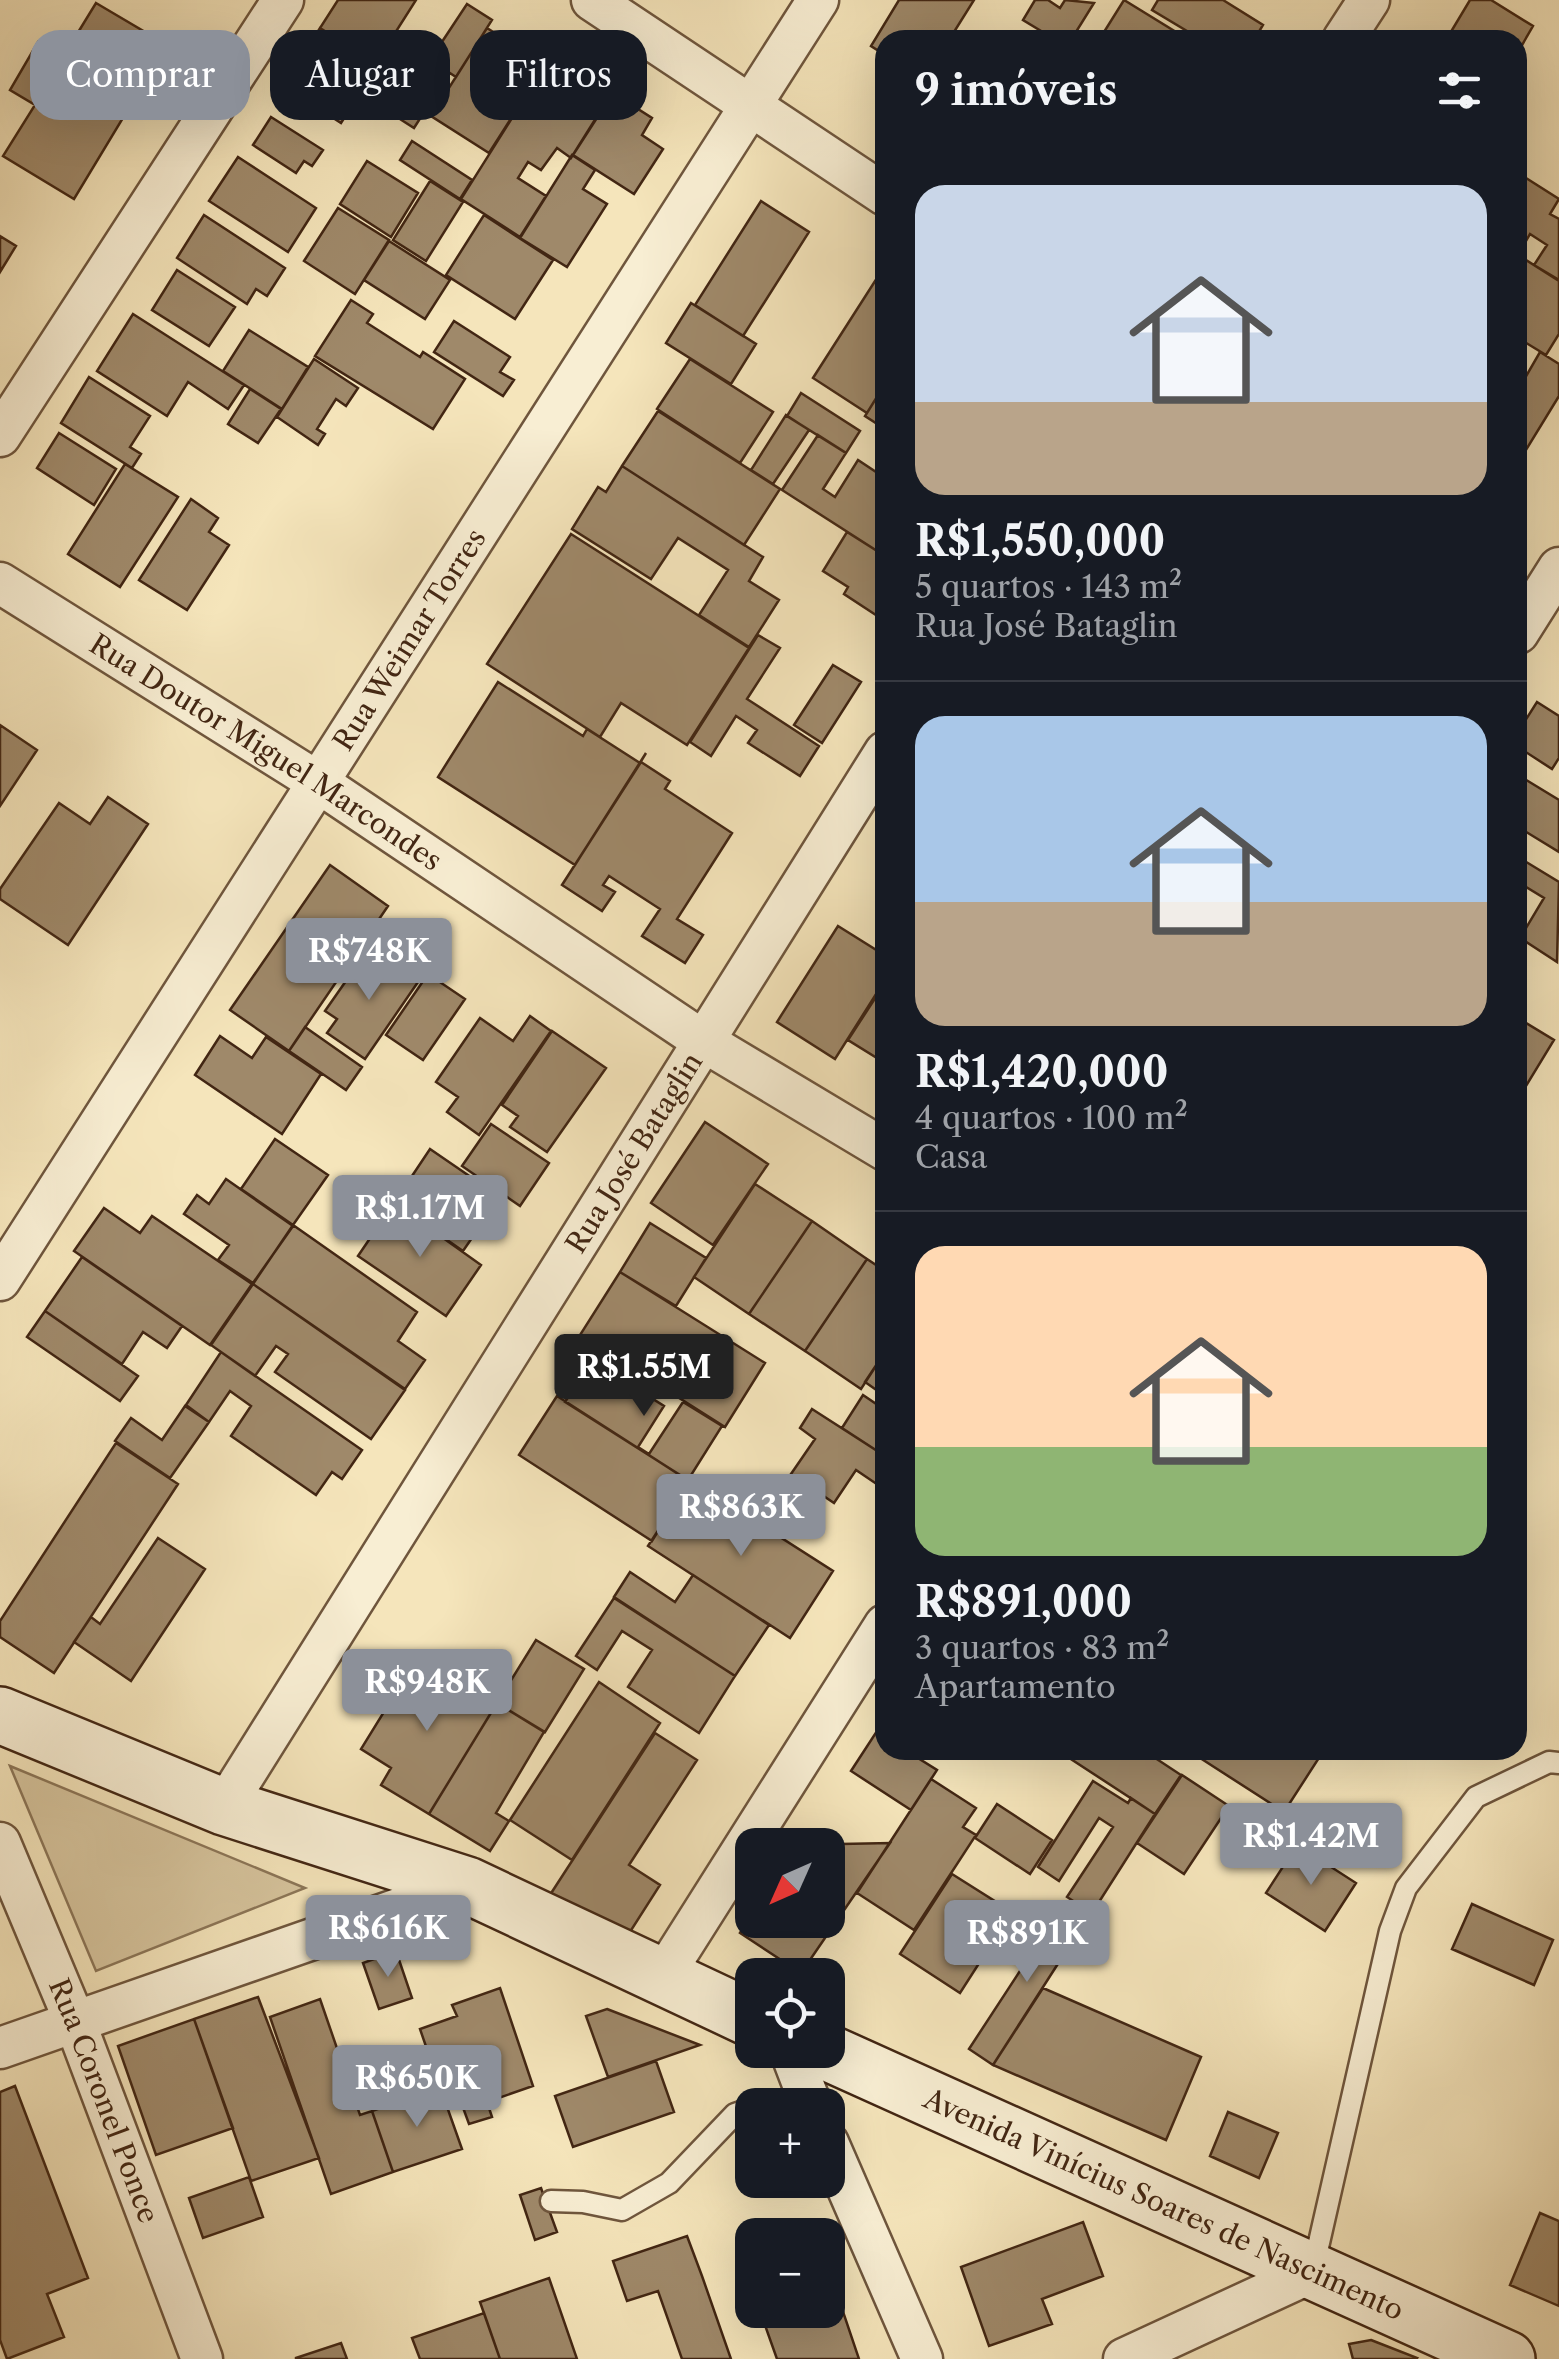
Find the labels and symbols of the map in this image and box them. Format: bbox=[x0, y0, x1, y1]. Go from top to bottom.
street label: Rua Weimar Torres bbox=[326, 522, 493, 757]
street label: Rua Doutor Miguel Marcondes bbox=[84, 627, 448, 878]
pin: R$748K bbox=[288, 918, 450, 1003]
street label: Rua José Bataglin bbox=[558, 1046, 709, 1259]
pin: R$1.17M bbox=[328, 1175, 512, 1260]
pin: R$1.55M bbox=[552, 1334, 736, 1419]
pin: R$863K bbox=[660, 1474, 822, 1559]
pin: R$948K bbox=[346, 1649, 508, 1734]
pin: R$1.42M bbox=[1219, 1803, 1403, 1888]
north arrow bbox=[735, 1828, 845, 1938]
pin: R$616K bbox=[307, 1895, 469, 1980]
pin: R$891K bbox=[946, 1900, 1108, 1985]
street label: Rua Coronel Ponce bbox=[42, 1973, 166, 2228]
pin: R$650K bbox=[336, 2045, 498, 2130]
street label: Avenida Vinícius Soares de Nascimento bbox=[918, 2081, 1409, 2327]

